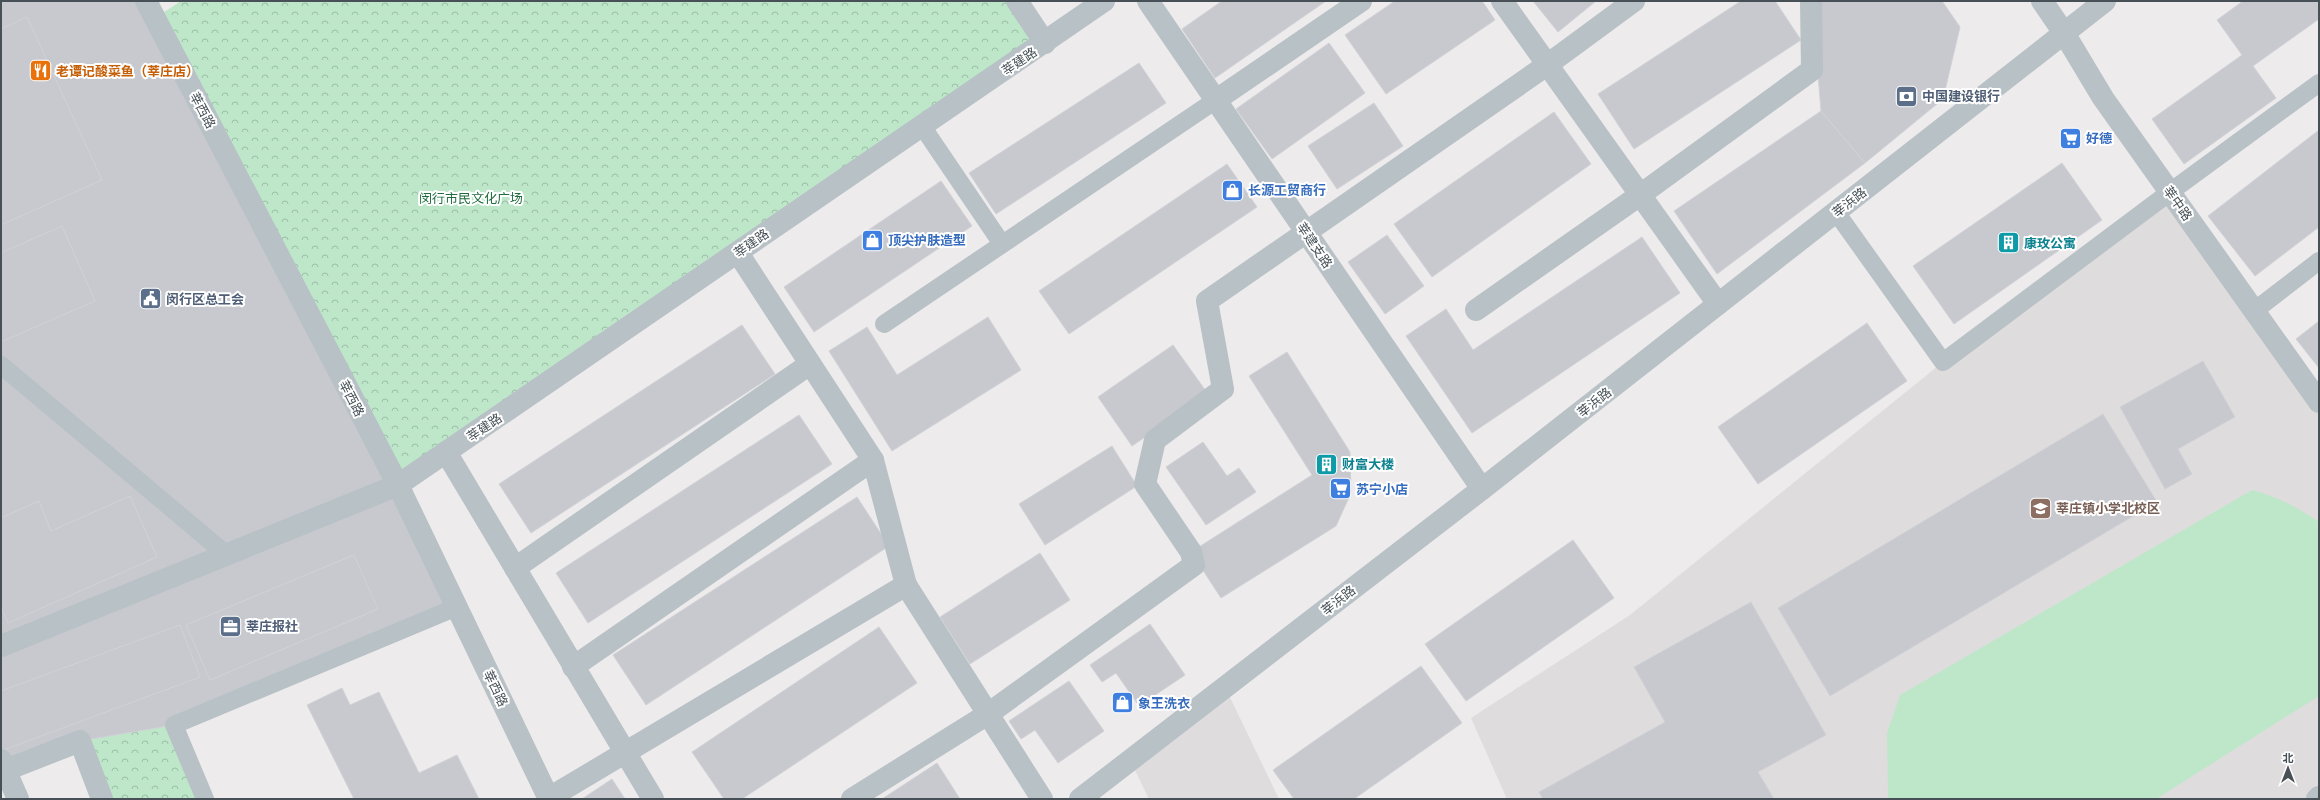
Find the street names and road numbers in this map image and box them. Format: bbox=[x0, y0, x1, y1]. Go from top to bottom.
street label: 莘建路 bbox=[998, 43, 1040, 79]
street label: 莘西路 bbox=[187, 89, 219, 131]
street label: 莘中路 bbox=[2160, 182, 2196, 224]
street label: 莘浜路 bbox=[1829, 184, 1869, 220]
street label: 莘建支路 bbox=[1294, 219, 1336, 271]
street label: 莘建路 bbox=[730, 225, 772, 261]
street label: 莘西路 bbox=[336, 377, 368, 419]
street label: 莘浜路 bbox=[1574, 384, 1614, 420]
street label: 莘建路 bbox=[463, 409, 505, 445]
street label: 莘浜路 bbox=[1318, 582, 1358, 618]
street label: 莘西路 bbox=[480, 667, 512, 709]

